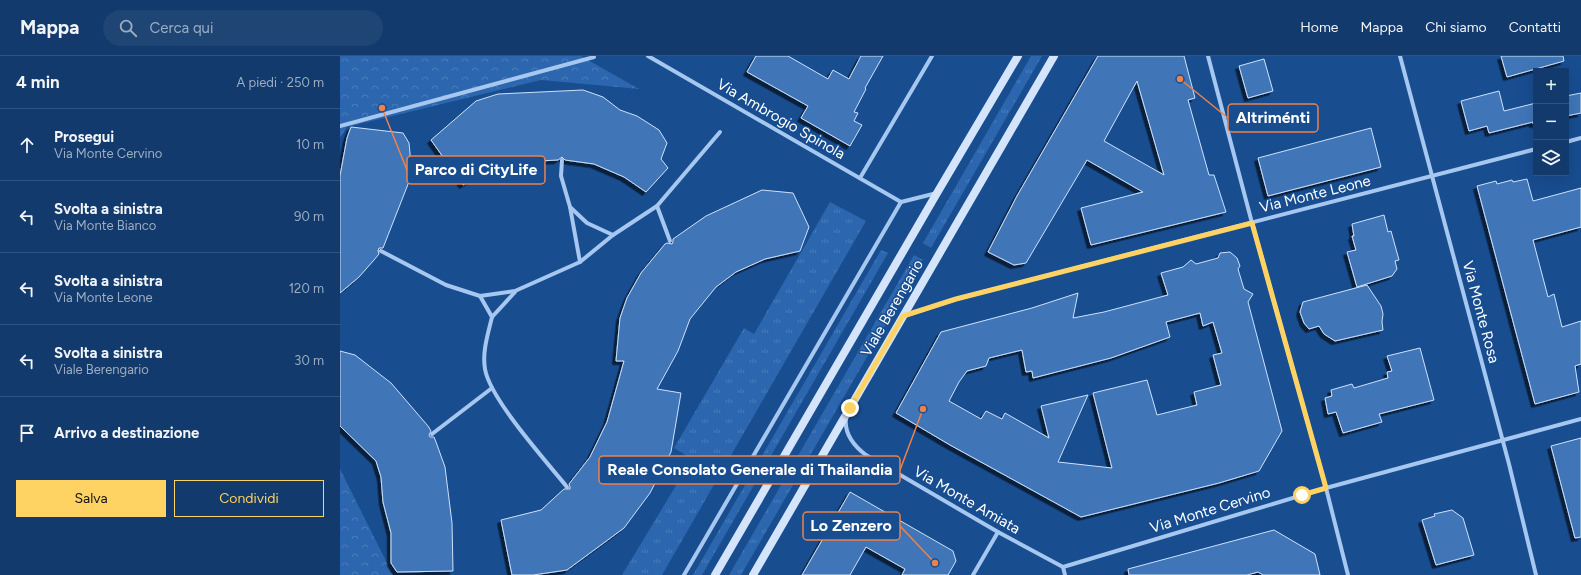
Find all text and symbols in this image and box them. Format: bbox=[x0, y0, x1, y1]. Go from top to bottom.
search box bbox=[103, 10, 383, 46]
text: Mappa bbox=[20, 16, 79, 39]
icon: search bbox=[117, 17, 139, 39]
text: Cerca qui bbox=[149, 19, 213, 37]
text: Home bbox=[1300, 19, 1339, 36]
text: Mappa bbox=[1361, 19, 1403, 36]
text: Chi siamo bbox=[1425, 19, 1487, 36]
text: Contatti bbox=[1509, 19, 1561, 36]
map controls bbox=[1533, 68, 1569, 176]
button: + bbox=[1533, 68, 1569, 104]
text: 4 min bbox=[16, 72, 60, 92]
text: A piedi · 250 m bbox=[236, 75, 324, 90]
street label: Via Ambrogio Spinola bbox=[714, 75, 848, 163]
callout: Altriménti bbox=[1228, 104, 1318, 132]
button: − bbox=[1533, 104, 1569, 140]
text: Altriménti bbox=[1236, 108, 1310, 127]
text: Prosegui bbox=[54, 128, 114, 146]
icon: ahead bbox=[16, 134, 38, 156]
text: 10 m bbox=[296, 137, 324, 152]
button: layers bbox=[1533, 140, 1569, 176]
text: Via Monte Cervino bbox=[54, 146, 162, 161]
callout: Parco di CityLife bbox=[407, 156, 545, 184]
text: Parco di CityLife bbox=[415, 160, 537, 179]
street label: Via Monte Leone bbox=[1258, 172, 1372, 216]
text: Svolta a sinistra bbox=[54, 200, 163, 218]
icon: left bbox=[16, 206, 38, 228]
text: 90 m bbox=[294, 209, 324, 224]
text: Via Monte Bianco bbox=[54, 218, 156, 233]
street label: Viale Berengario bbox=[857, 256, 927, 360]
street label: Via Monte Rosa bbox=[1459, 259, 1503, 365]
text: Svolta a sinistra bbox=[54, 272, 163, 290]
icon: left bbox=[16, 278, 38, 300]
text: 120 m bbox=[289, 281, 324, 296]
text: Via Monte Leone bbox=[54, 290, 153, 305]
text: Svolta a sinistra bbox=[54, 344, 163, 362]
icon: left bbox=[16, 350, 38, 372]
text: 30 m bbox=[294, 353, 324, 368]
text: Viale Berengario bbox=[54, 362, 149, 377]
route end bbox=[841, 399, 859, 417]
icon: arrive bbox=[16, 422, 38, 444]
text: Arrivo a destinazione bbox=[54, 424, 199, 442]
callout: Reale Consolato Generale di Thailandia bbox=[599, 456, 900, 484]
text: Reale Consolato Generale di Thailandia bbox=[607, 460, 893, 479]
street label: Via Monte Amiata bbox=[911, 462, 1023, 538]
button: Salva bbox=[16, 480, 166, 517]
button: Condividi bbox=[174, 480, 324, 517]
street label: Via Monte Cervino bbox=[1148, 483, 1273, 537]
route start bbox=[1293, 486, 1311, 504]
callout: Lo Zenzero bbox=[803, 512, 900, 540]
text: Lo Zenzero bbox=[810, 516, 892, 535]

